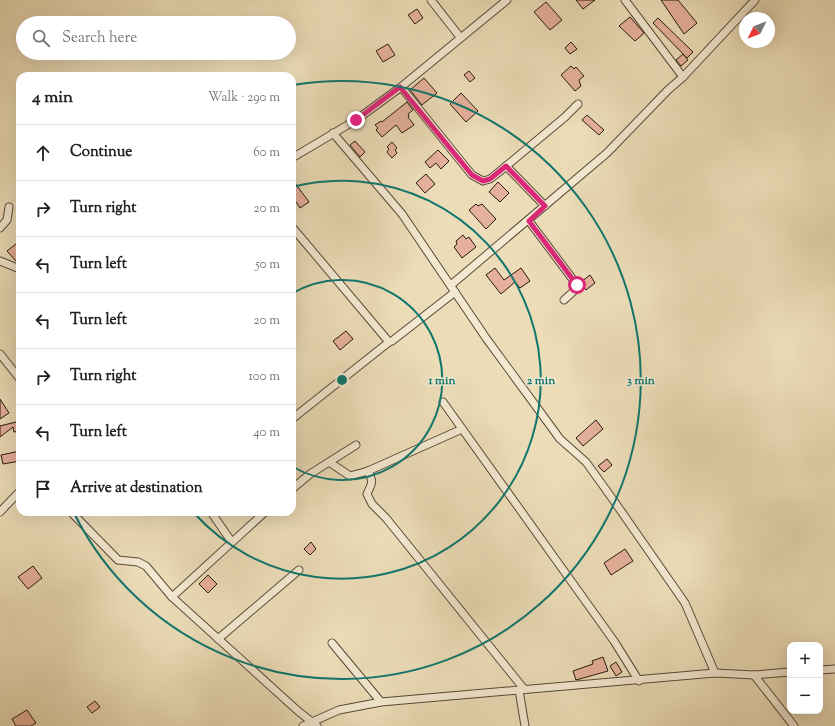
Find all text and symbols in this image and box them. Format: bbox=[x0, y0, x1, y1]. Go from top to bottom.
north arrow bbox=[739, 12, 775, 48]
search box bbox=[16, 16, 296, 60]
icon: search bbox=[30, 27, 52, 49]
text: Search here bbox=[62, 28, 137, 49]
text: 4 min bbox=[32, 86, 73, 110]
text: Walk · 290 m bbox=[208, 89, 280, 107]
route end bbox=[347, 111, 365, 129]
icon: ahead bbox=[32, 142, 54, 164]
text: Continue bbox=[70, 142, 132, 163]
text: 60 m bbox=[253, 144, 280, 162]
icon: right bbox=[32, 198, 54, 220]
text: Turn right bbox=[70, 198, 136, 219]
text: 20 m bbox=[254, 200, 280, 218]
icon: left bbox=[32, 254, 54, 276]
text: Turn left bbox=[70, 254, 127, 275]
text: 50 m bbox=[255, 256, 280, 274]
route start bbox=[568, 276, 586, 294]
icon: left bbox=[32, 310, 54, 332]
text: Turn left bbox=[70, 310, 127, 331]
text: 20 m bbox=[254, 312, 280, 330]
icon: right bbox=[32, 366, 54, 388]
text: Turn right bbox=[70, 366, 136, 387]
text: 100 m bbox=[248, 368, 280, 386]
text: 1 min bbox=[427, 372, 456, 390]
text: 2 min bbox=[527, 372, 556, 390]
text: 3 min bbox=[627, 372, 656, 390]
centre of rings bbox=[335, 373, 349, 387]
icon: left bbox=[32, 422, 54, 444]
text: Turn left bbox=[70, 422, 127, 443]
text: 40 m bbox=[253, 424, 280, 442]
icon: arrive bbox=[32, 478, 54, 500]
text: Arrive at destination bbox=[70, 478, 203, 499]
map controls bbox=[787, 642, 823, 714]
button: + bbox=[787, 642, 823, 678]
button: − bbox=[787, 678, 823, 714]

